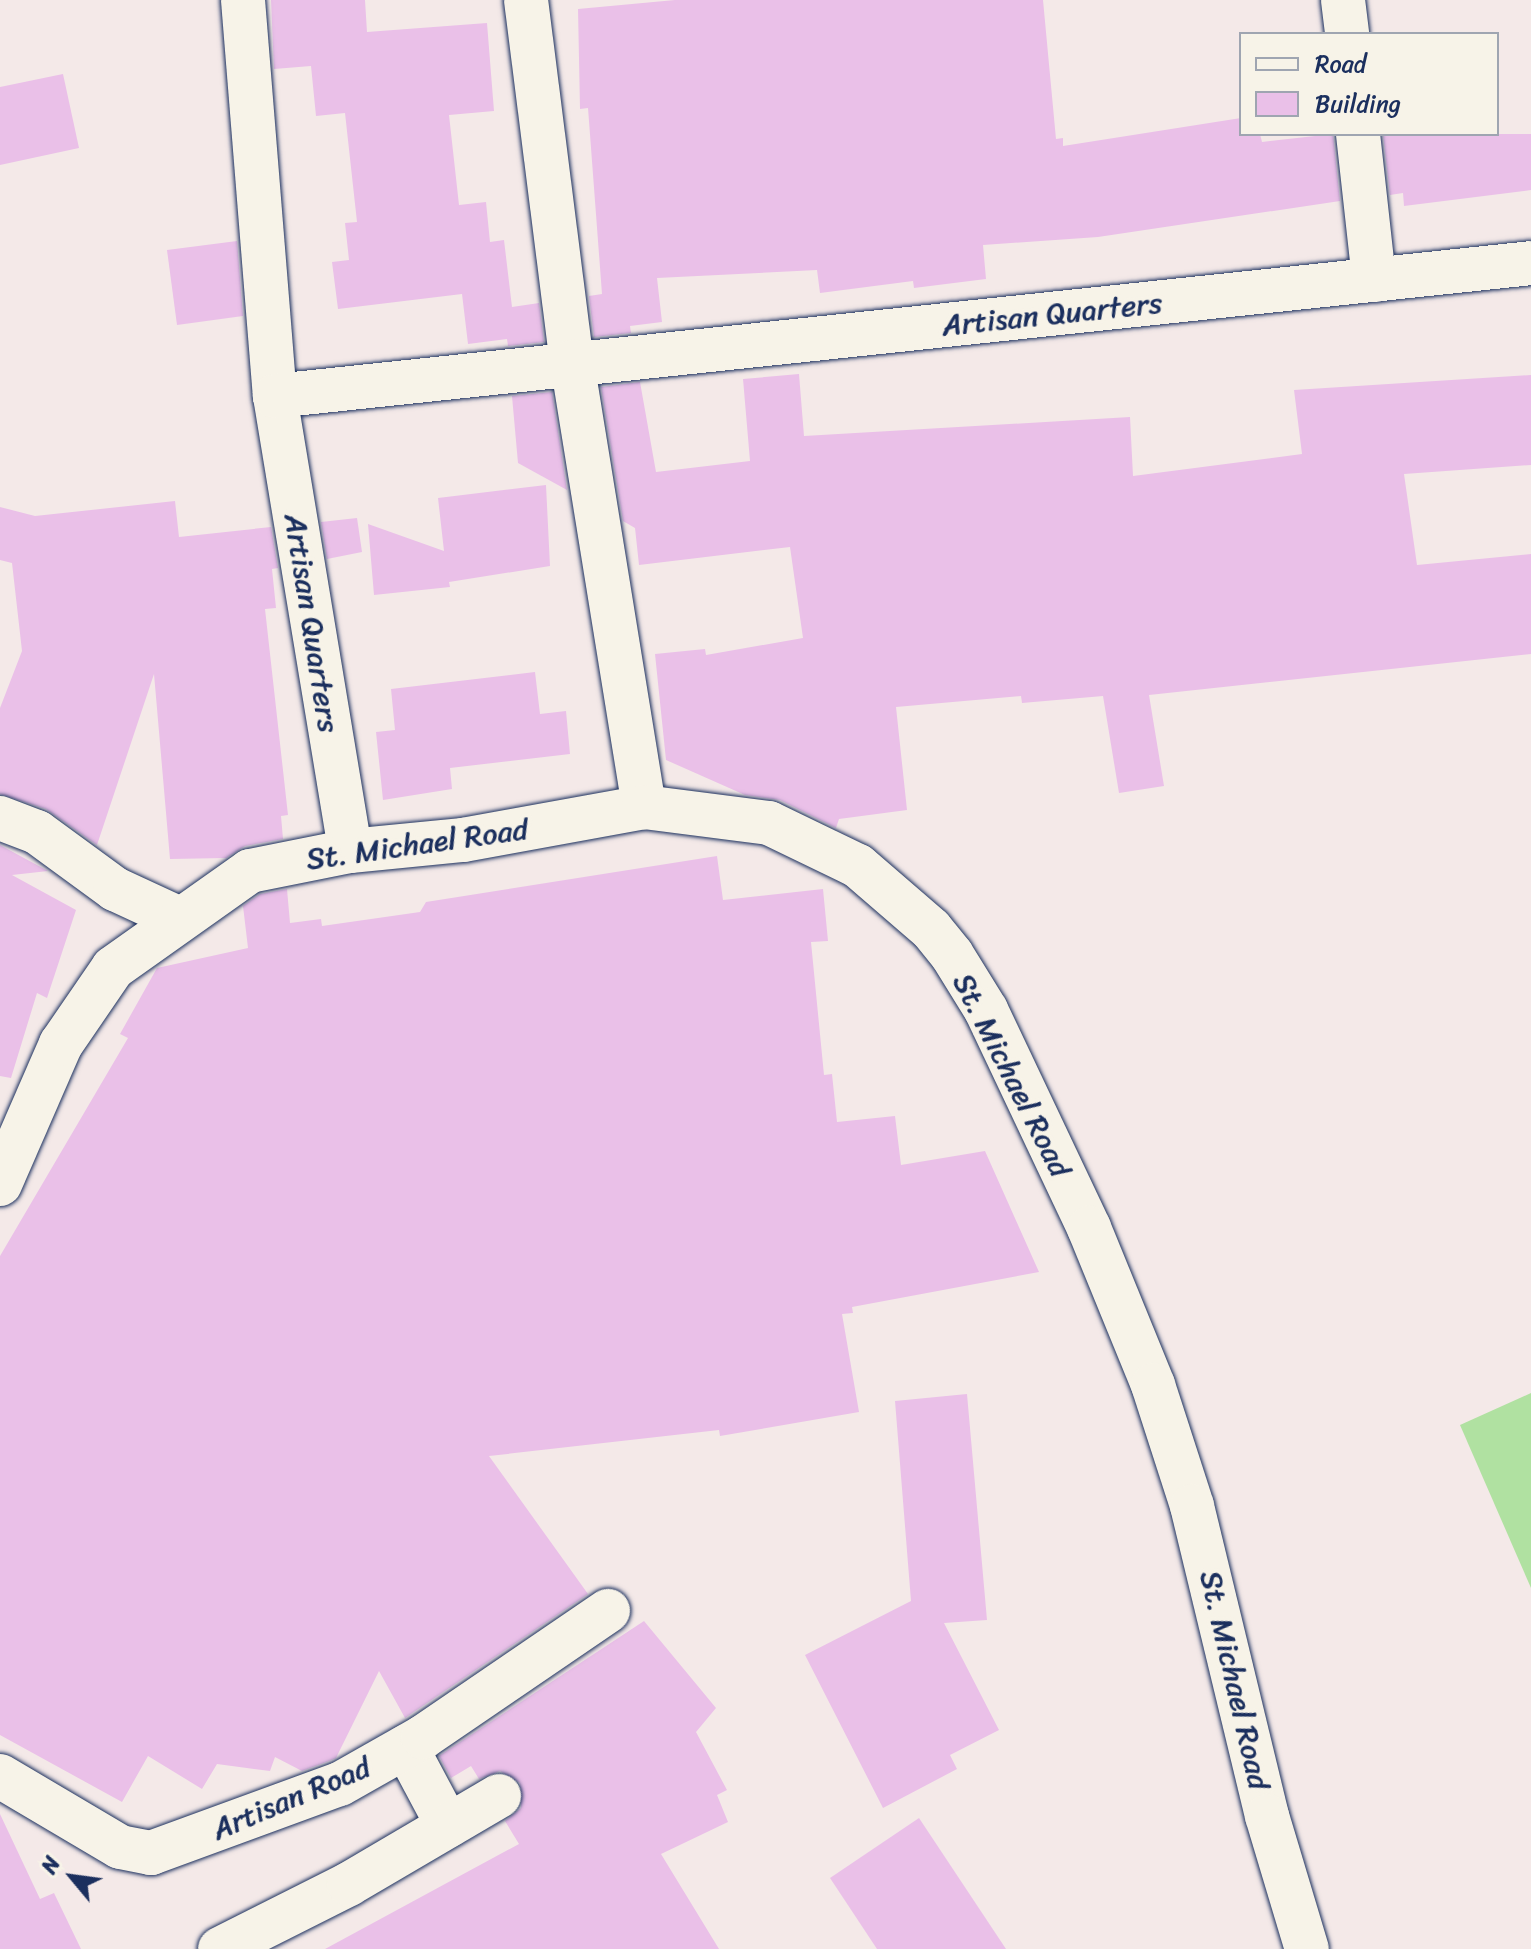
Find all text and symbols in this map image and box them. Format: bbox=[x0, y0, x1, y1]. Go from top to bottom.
legend bbox=[1239, 32, 1499, 136]
text: Road bbox=[1315, 43, 1366, 85]
text: Building bbox=[1315, 83, 1401, 125]
street label: Artisan Quarters bbox=[940, 285, 1164, 343]
street label: Artisan Quarters bbox=[277, 511, 347, 735]
street label: St. Michael Road bbox=[304, 811, 530, 877]
street label: St. Michael Road bbox=[945, 968, 1079, 1182]
street label: St. Michael Road bbox=[1192, 1568, 1278, 1792]
street label: Artisan Road bbox=[206, 1748, 376, 1848]
north arrow bbox=[32, 1837, 112, 1917]
text: N bbox=[30, 1849, 71, 1881]

